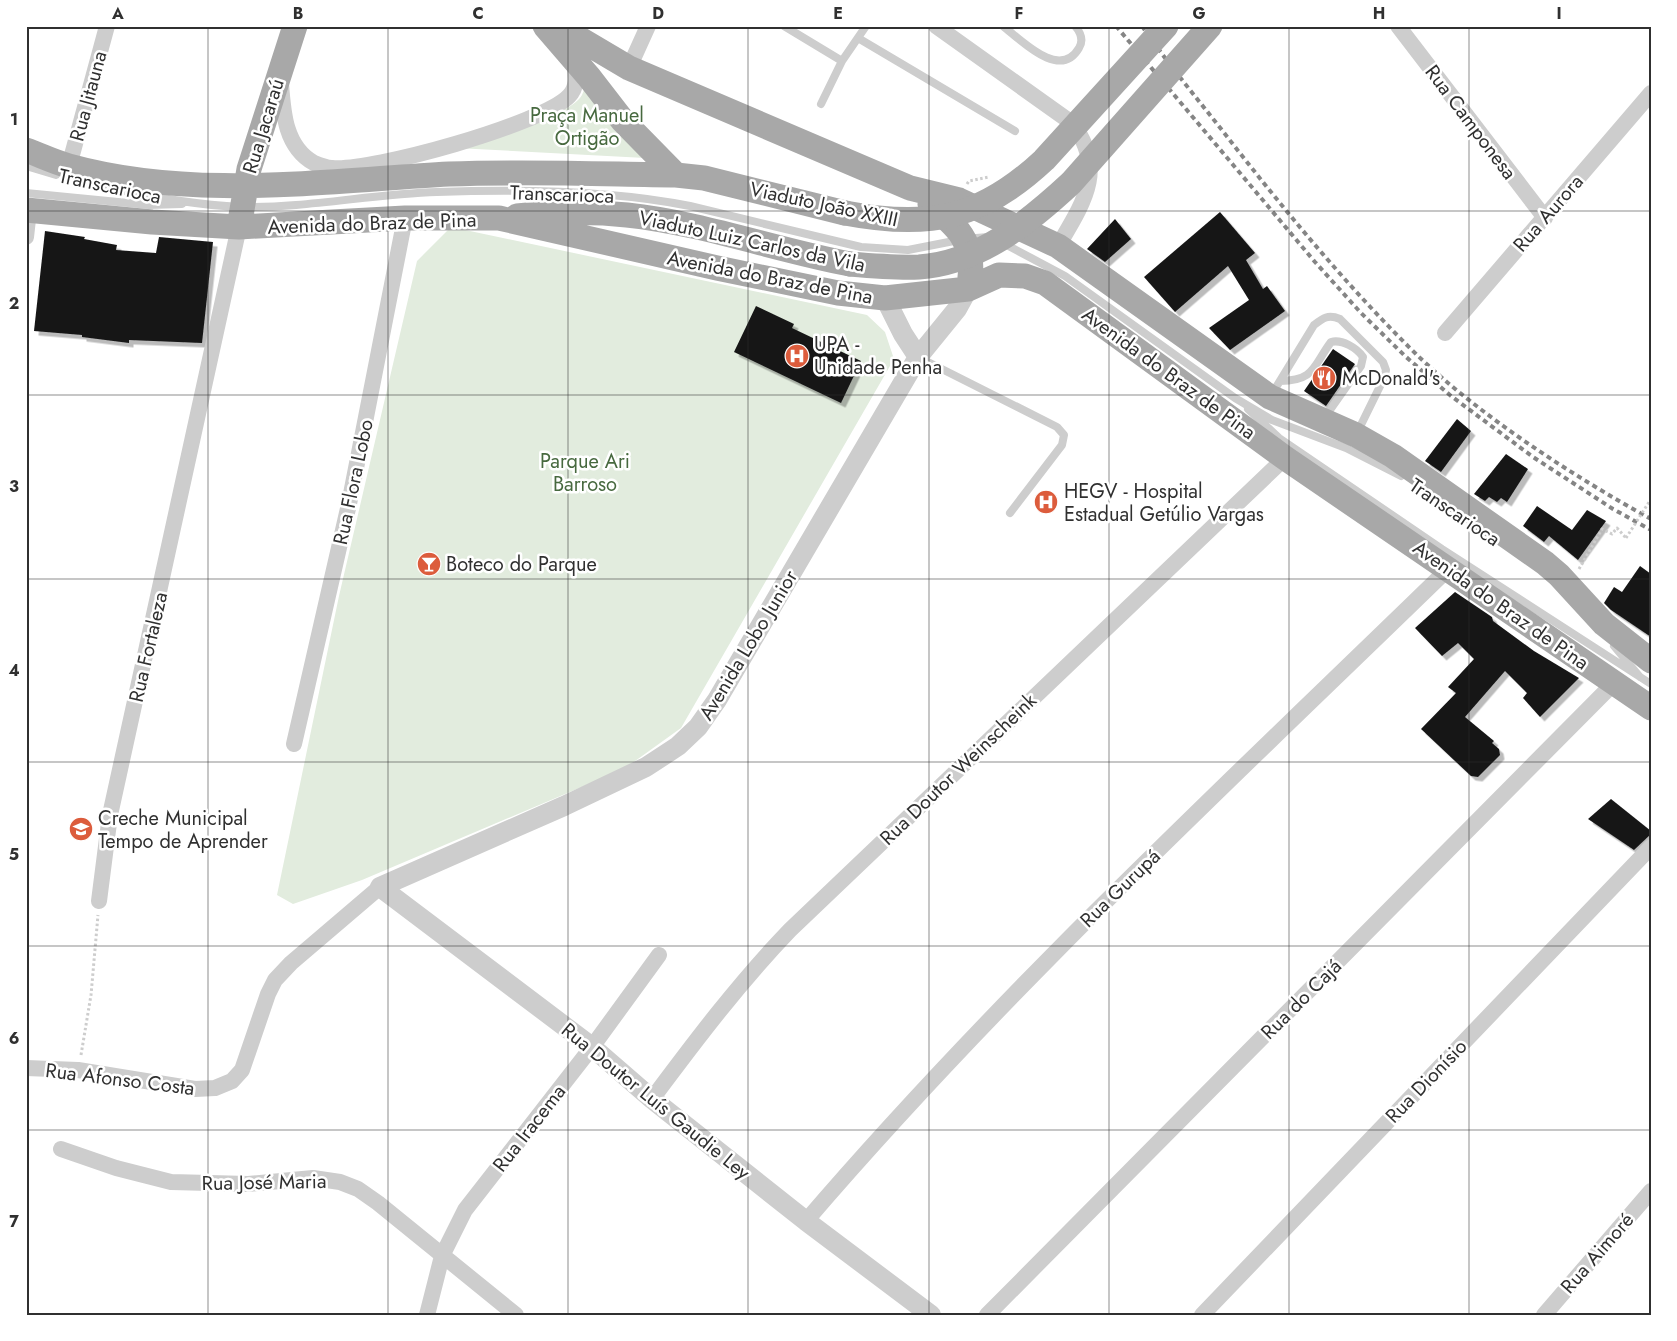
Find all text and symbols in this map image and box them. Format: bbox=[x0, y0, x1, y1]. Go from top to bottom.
text: A bbox=[111, 2, 124, 25]
text: B bbox=[293, 2, 303, 25]
text: C bbox=[472, 2, 484, 25]
text: D bbox=[652, 2, 664, 25]
text: E bbox=[833, 2, 843, 25]
text: F bbox=[1015, 2, 1023, 25]
text: G bbox=[1192, 2, 1206, 25]
text: H bbox=[1373, 2, 1385, 25]
text: I bbox=[1556, 2, 1562, 25]
street label: Rua Jitauna bbox=[63, 48, 114, 144]
street label: Rua Camponesa bbox=[1418, 59, 1523, 186]
street label: Rua Jacaraú bbox=[235, 75, 292, 177]
park label: Praça Manuel Ortigão bbox=[530, 101, 644, 153]
text: 1 bbox=[10, 108, 18, 131]
street label: Transcarioca bbox=[56, 161, 164, 211]
street label: Rua Aurora bbox=[1506, 168, 1590, 259]
street label: Viaduto João XXIII bbox=[747, 175, 901, 234]
street label: Transcarioca bbox=[509, 178, 615, 211]
street label: Viaduto Luiz Carlos da Vila bbox=[636, 203, 868, 280]
street label: Avenida do Braz de Pina bbox=[267, 205, 477, 242]
street label: Avenida do Braz de Pina bbox=[665, 243, 875, 312]
text: 2 bbox=[9, 292, 19, 315]
street label: Avenida do Braz de Pina bbox=[1076, 300, 1262, 447]
place label: UPA - Unidade Penha bbox=[814, 330, 942, 382]
hospital icon: UPA - Unidade Penha bbox=[784, 343, 810, 369]
place label: McDonald's bbox=[1342, 364, 1440, 393]
restaurant icon: McDonald's bbox=[1311, 365, 1337, 391]
street label: Rua Flora Lobo bbox=[326, 417, 381, 548]
park label: Parque Ari Barroso bbox=[540, 447, 630, 499]
street label: Transcarioca bbox=[1403, 471, 1506, 554]
text: 3 bbox=[9, 475, 19, 498]
place label: HEGV - Hospital Estadual Getúlio Vargas bbox=[1064, 477, 1264, 529]
hospital icon: HEGV - Hospital Estadual Getúlio Vargas bbox=[1033, 489, 1059, 515]
street label: Avenida do Braz de Pina bbox=[1407, 534, 1595, 677]
place label: Boteco do Parque bbox=[446, 550, 597, 579]
bar icon: Boteco do Parque bbox=[416, 551, 442, 577]
street label: Avenida Lobo Junior bbox=[692, 564, 805, 726]
street label: Rua Fortaleza bbox=[122, 589, 175, 705]
text: 4 bbox=[8, 659, 20, 682]
street label: Rua Doutor Weinscheink bbox=[873, 687, 1043, 852]
place label: Creche Municipal Tempo de Aprender bbox=[98, 804, 268, 856]
school or university icon: Creche Municipal Tempo de Aprender bbox=[68, 816, 94, 842]
text: 5 bbox=[9, 843, 19, 866]
street label: Rua Gurupá bbox=[1074, 843, 1167, 934]
street label: Rua do Cajá bbox=[1254, 952, 1348, 1046]
street label: Rua Doutor Luís Gaudie Ley bbox=[555, 1016, 757, 1187]
text: 6 bbox=[9, 1027, 19, 1050]
street label: Rua Dionísio bbox=[1379, 1033, 1474, 1130]
street label: Rua Afonso Costa bbox=[44, 1056, 196, 1103]
street label: Rua Iracema bbox=[486, 1078, 573, 1178]
street label: Rua José Maria bbox=[201, 1167, 327, 1198]
street label: Rua Aimoré bbox=[1554, 1206, 1641, 1300]
text: 7 bbox=[9, 1210, 19, 1233]

